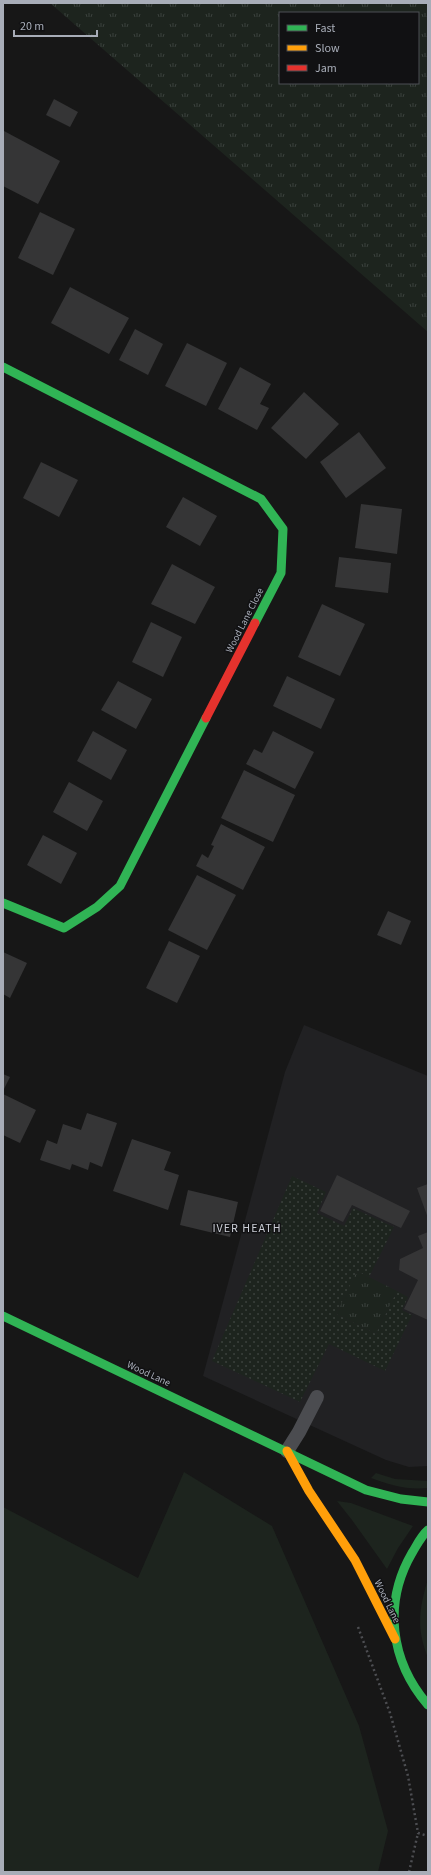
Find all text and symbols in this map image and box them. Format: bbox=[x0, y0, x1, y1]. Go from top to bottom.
scale bar bbox=[14, 12, 97, 38]
legend bbox=[279, 12, 419, 84]
text: 20 m bbox=[20, 18, 44, 35]
text: Fast bbox=[315, 20, 335, 37]
text: Slow bbox=[315, 40, 340, 57]
text: Jam bbox=[315, 60, 337, 77]
street label: Wood Lane Close bbox=[222, 585, 267, 655]
district label: IVER HEATH bbox=[212, 1220, 282, 1237]
street label: Wood Lane bbox=[125, 1358, 173, 1390]
street label: Wood Lane bbox=[371, 1577, 404, 1625]

